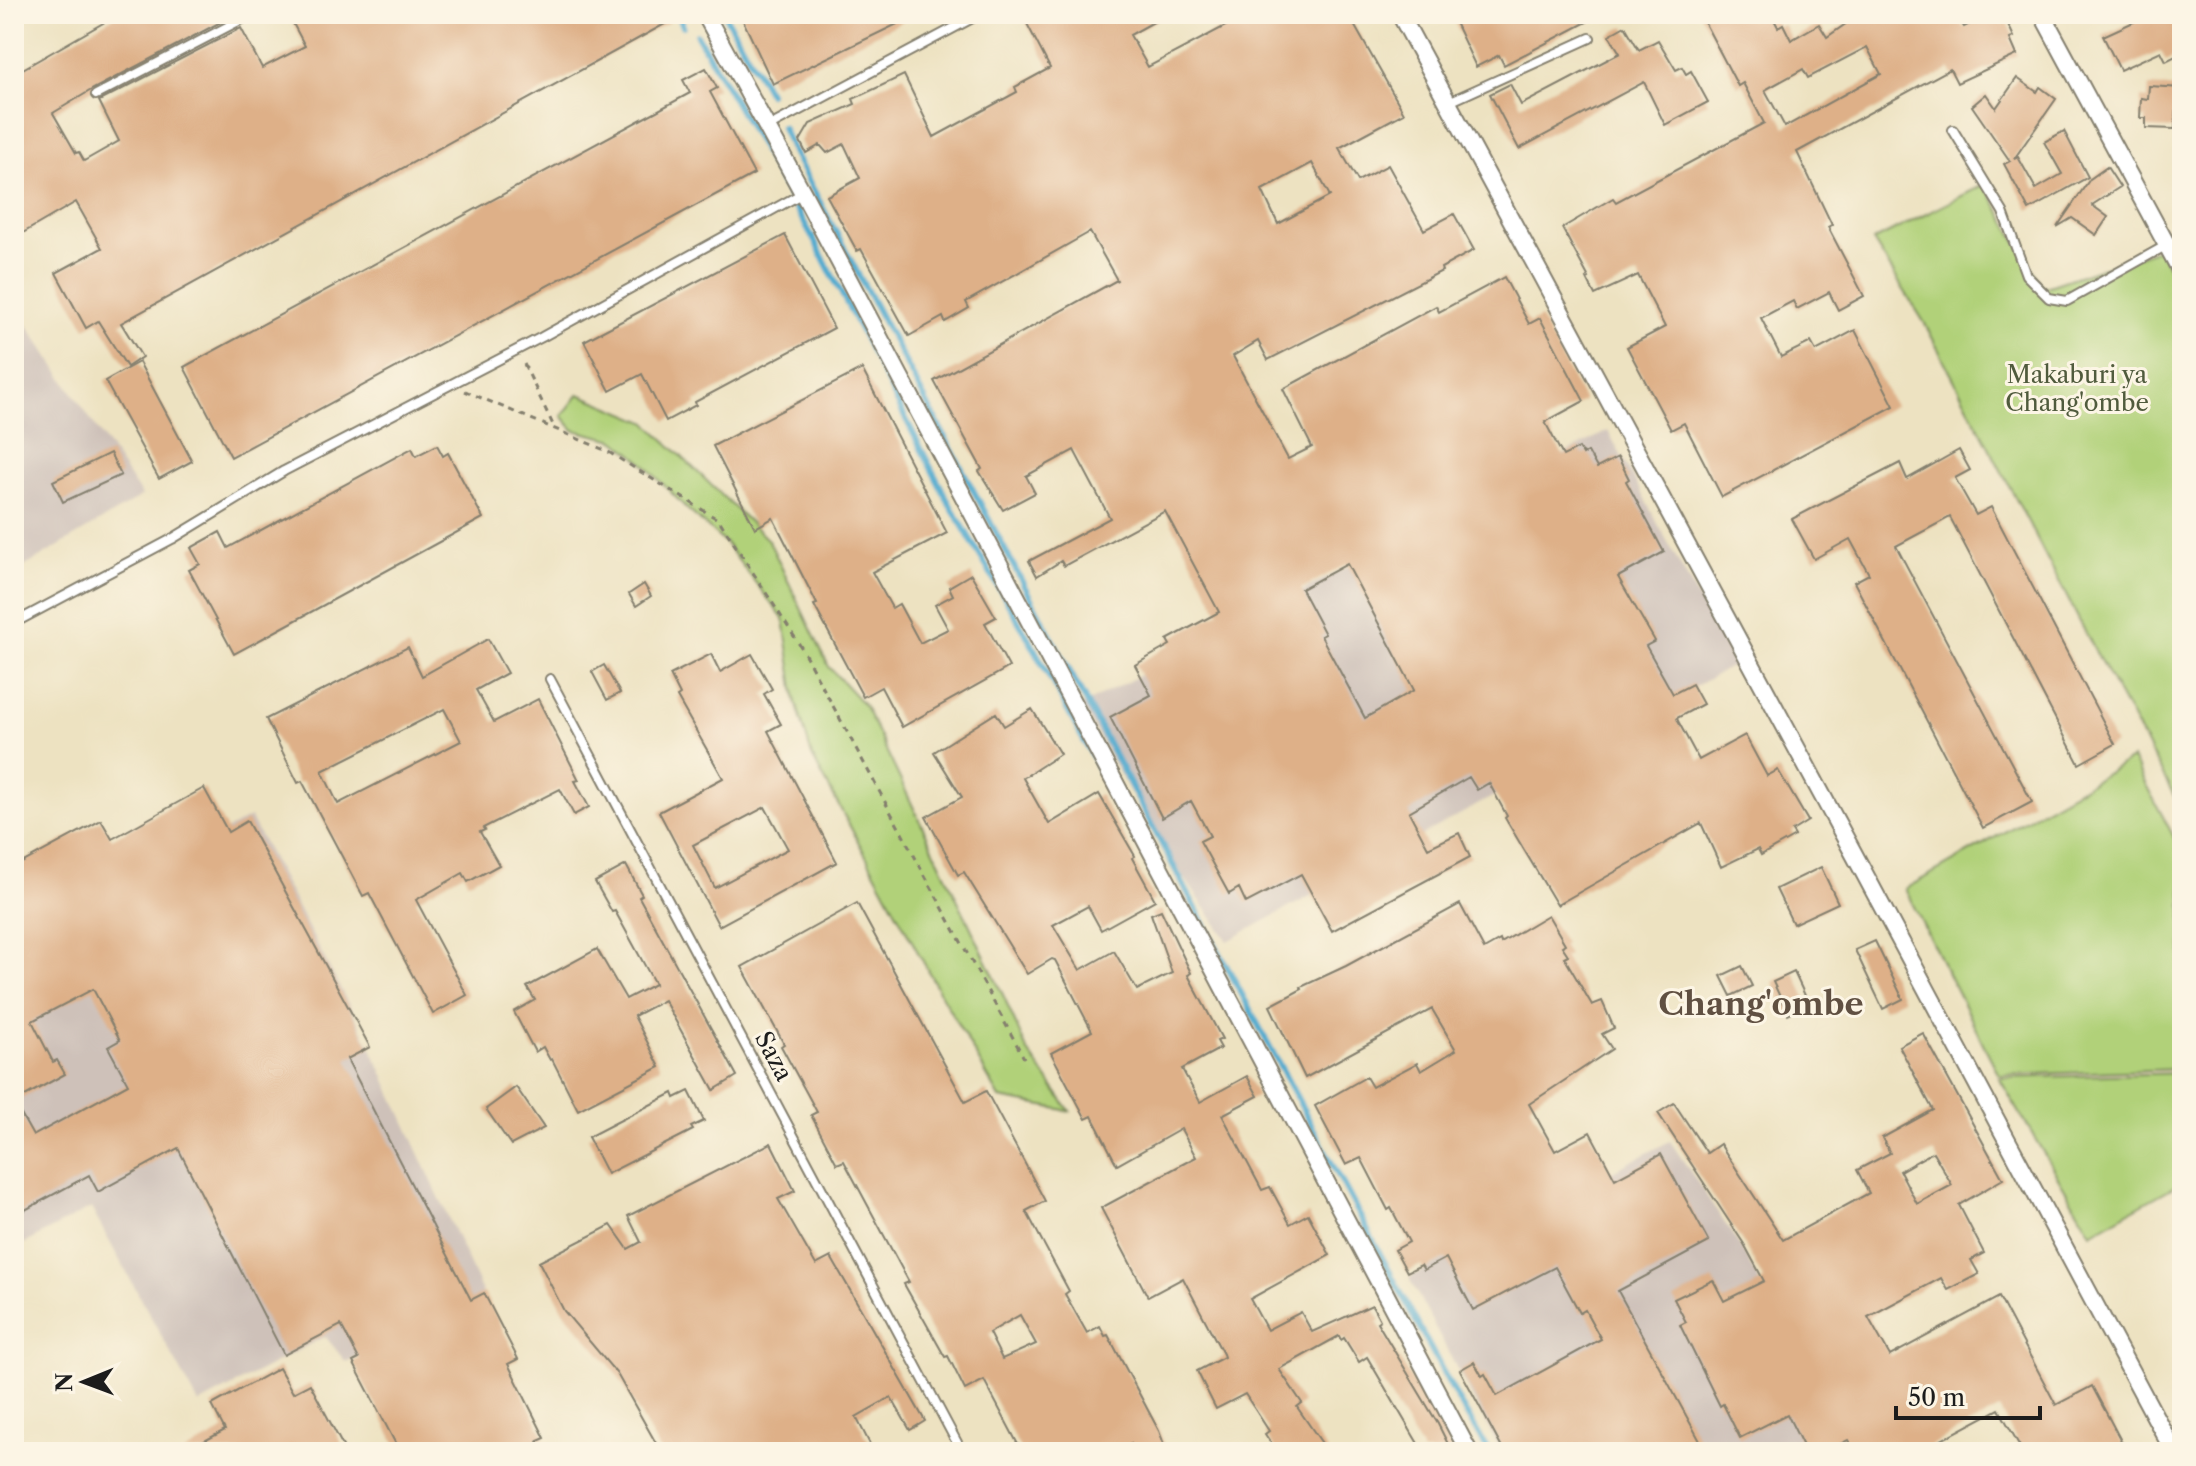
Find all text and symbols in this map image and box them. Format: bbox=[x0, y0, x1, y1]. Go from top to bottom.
park label: Makaburi ya Chang'ombe bbox=[2005, 360, 2149, 417]
district label: Chang'ombe bbox=[1658, 984, 1864, 1023]
street label: Saza bbox=[749, 1026, 799, 1086]
north arrow bbox=[44, 1342, 124, 1422]
scale bar bbox=[1896, 1370, 2040, 1420]
text: N bbox=[51, 1373, 78, 1392]
text: 50 m bbox=[1908, 1383, 1965, 1412]

